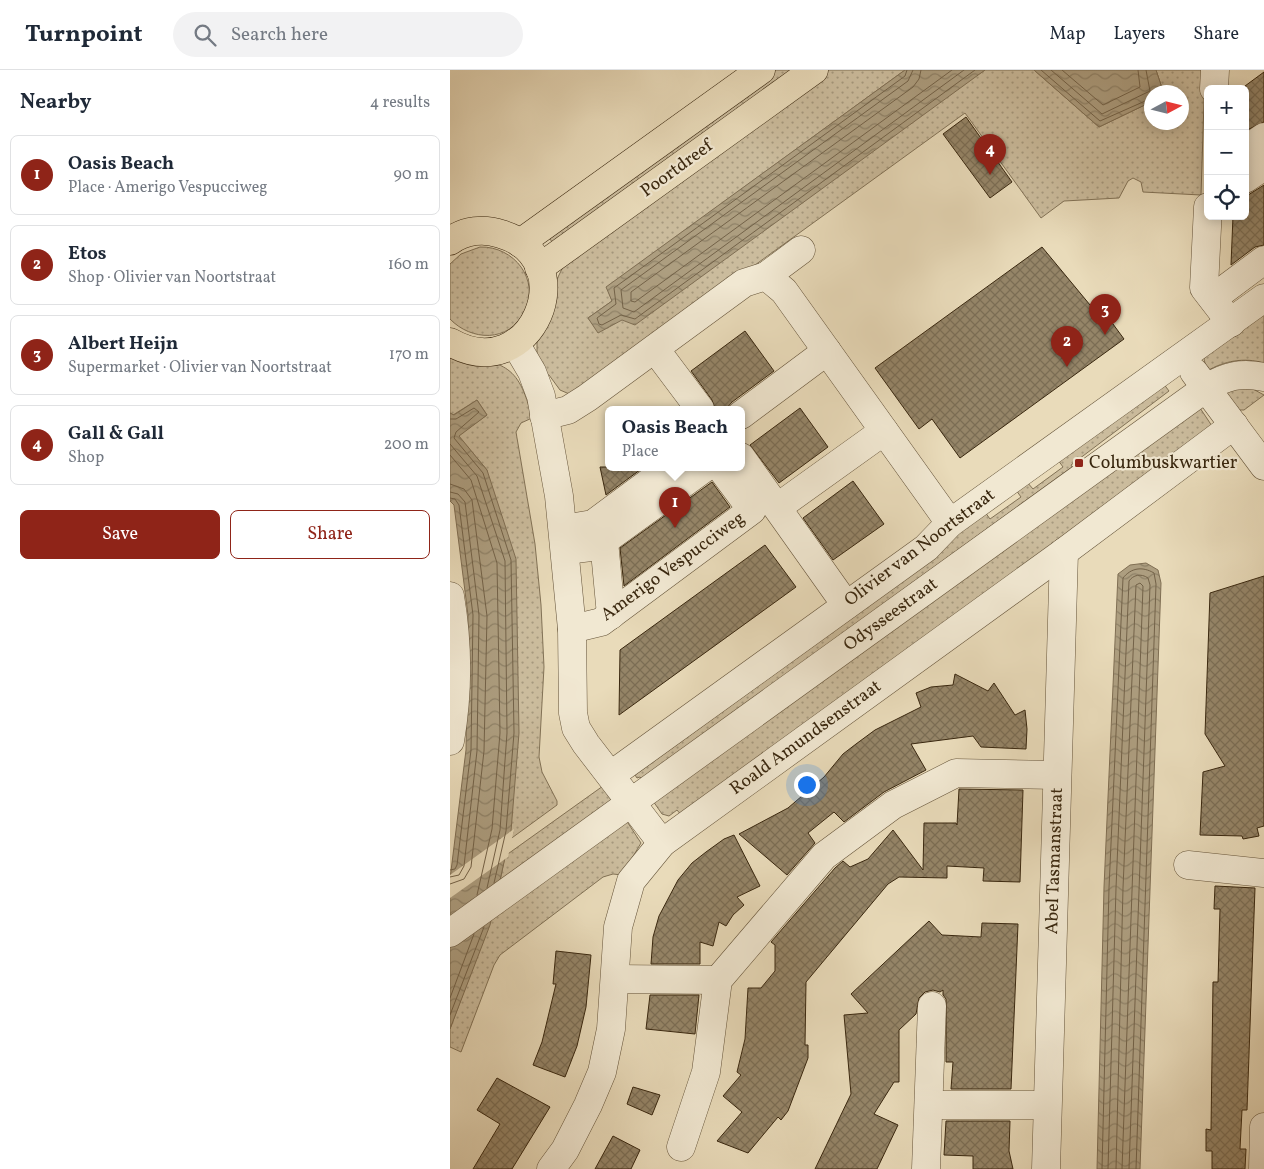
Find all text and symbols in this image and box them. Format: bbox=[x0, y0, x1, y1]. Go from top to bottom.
search box bbox=[173, 12, 523, 57]
text: Turnpoint bbox=[25, 18, 143, 52]
icon: search bbox=[191, 21, 219, 49]
text: Search here bbox=[231, 22, 328, 48]
text: Map bbox=[1049, 22, 1085, 47]
text: Layers bbox=[1113, 22, 1165, 47]
text: Share bbox=[1193, 22, 1239, 47]
north arrow bbox=[1144, 85, 1189, 130]
map controls bbox=[1204, 85, 1249, 220]
button: + bbox=[1204, 85, 1249, 130]
text: Nearby bbox=[20, 88, 91, 117]
text: 4 results bbox=[370, 92, 430, 114]
button: − bbox=[1204, 130, 1249, 175]
street label: Poortdreef bbox=[636, 133, 720, 204]
pin: 4 bbox=[974, 134, 1006, 175]
text: Oasis Beach bbox=[68, 151, 174, 177]
text: 1 bbox=[34, 164, 40, 186]
text: 90 m bbox=[393, 164, 429, 186]
button: locate bbox=[1204, 175, 1249, 220]
text: Place · Amerigo Vespucciweg bbox=[68, 177, 267, 199]
text: Etos bbox=[68, 241, 107, 267]
text: 2 bbox=[33, 254, 41, 276]
text: 160 m bbox=[388, 254, 429, 276]
text: Shop · Olivier van Noortstraat bbox=[68, 267, 276, 289]
pin: 3 bbox=[1089, 294, 1121, 335]
pin: 2 bbox=[1051, 326, 1083, 367]
text: Albert Heijn bbox=[68, 331, 178, 357]
text: 3 bbox=[33, 344, 41, 366]
text: 170 m bbox=[389, 344, 429, 366]
text: Supermarket · Olivier van Noortstraat bbox=[68, 357, 332, 379]
popup bbox=[605, 406, 745, 471]
text: Oasis Beach bbox=[622, 415, 728, 441]
text: Gall & Gall bbox=[68, 421, 164, 447]
text: 4 bbox=[32, 434, 42, 456]
text: 200 m bbox=[384, 434, 429, 456]
text: Place bbox=[622, 441, 659, 463]
text: Shop bbox=[68, 447, 104, 469]
place label: Columbuskwartier bbox=[1089, 451, 1238, 476]
marker: Columbuskwartier bbox=[1073, 457, 1085, 469]
street label: Olivier van Noortstraat bbox=[840, 483, 1000, 613]
pin: 1 bbox=[659, 487, 691, 528]
street label: Amerigo Vespucciweg bbox=[596, 506, 750, 628]
button: Save bbox=[20, 510, 220, 559]
button: Share bbox=[230, 510, 430, 559]
street label: Odysseestraat bbox=[839, 572, 943, 658]
street label: Roald Amundsenstraat bbox=[725, 674, 887, 802]
your location bbox=[794, 772, 820, 798]
street label: Abel Tasmanstraat bbox=[1040, 787, 1070, 935]

